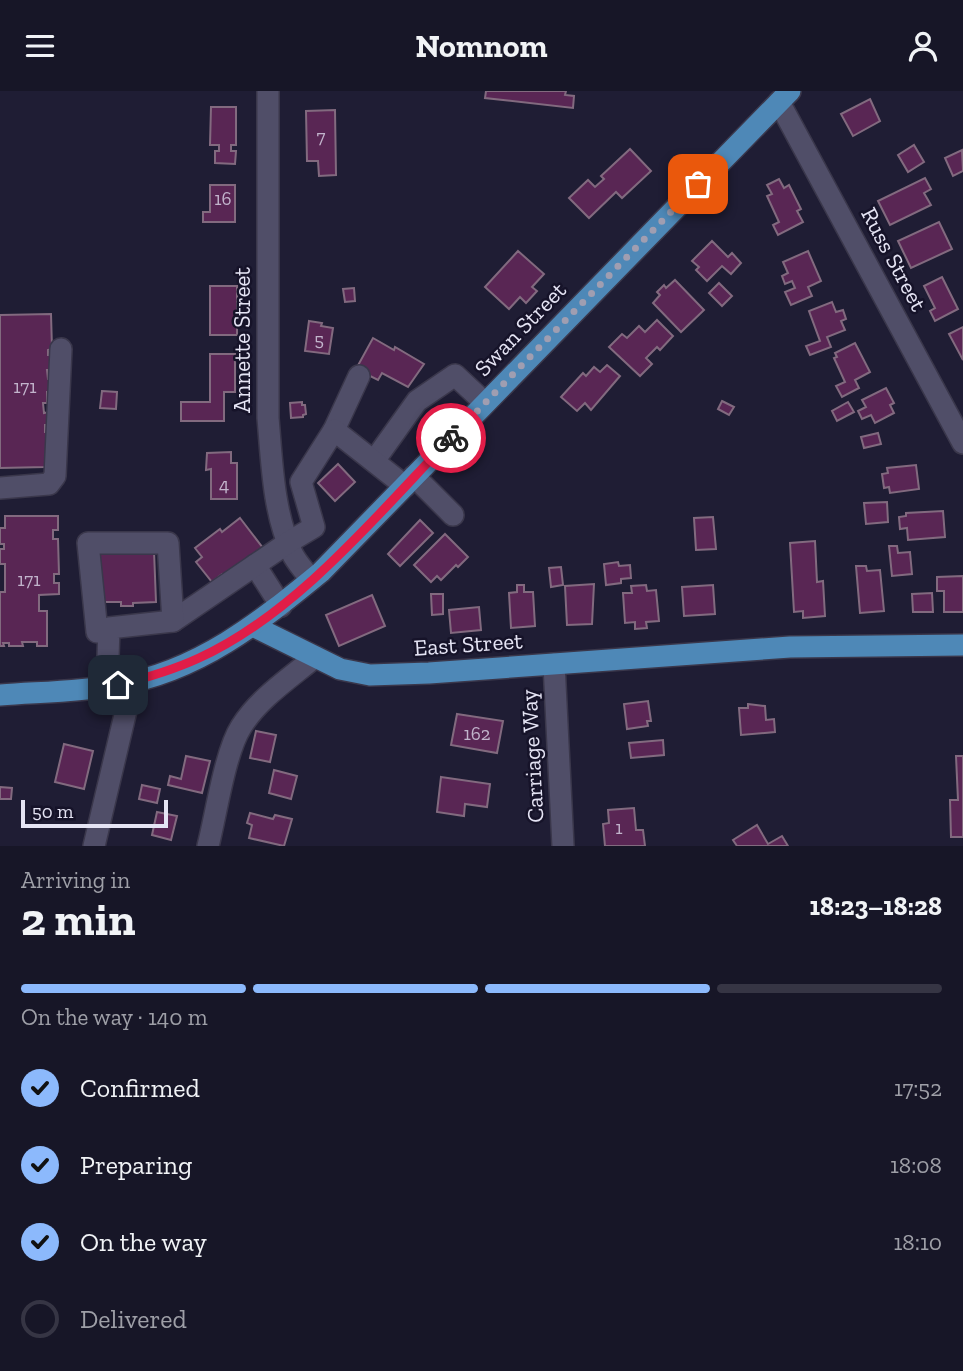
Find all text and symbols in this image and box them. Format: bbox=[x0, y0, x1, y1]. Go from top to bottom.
icon: menu bbox=[21, 27, 59, 65]
text: Nomnom bbox=[415, 27, 548, 65]
icon: person bbox=[904, 27, 942, 65]
house number: 7 bbox=[317, 125, 326, 148]
pin bbox=[668, 154, 728, 214]
icon: bag bbox=[679, 165, 717, 203]
house number: 16 bbox=[214, 187, 232, 210]
street label: Russ Street bbox=[855, 203, 933, 316]
street label: Annette Street bbox=[228, 267, 256, 413]
street label: Swan Street bbox=[468, 276, 572, 382]
house number: 5 bbox=[314, 328, 324, 351]
house number: 171 bbox=[13, 375, 37, 398]
courier bbox=[416, 403, 486, 473]
icon: bike bbox=[432, 419, 470, 457]
house number: 4 bbox=[219, 473, 229, 496]
house number: 171 bbox=[17, 568, 41, 591]
street label: East Street bbox=[413, 626, 524, 662]
pin bbox=[88, 655, 148, 715]
icon: home bbox=[99, 666, 137, 704]
street label: Carriage Way bbox=[515, 688, 549, 823]
house number: 162 bbox=[463, 722, 491, 745]
scale bar bbox=[21, 797, 168, 829]
text: 50 m bbox=[32, 800, 73, 823]
house number: 1 bbox=[615, 816, 623, 839]
text: Arriving in bbox=[21, 866, 130, 894]
text: 18:23–18:28 bbox=[810, 890, 942, 922]
text: 2 min bbox=[21, 892, 136, 947]
text: On the way · 140 m bbox=[21, 1003, 208, 1031]
icon: check bbox=[21, 1069, 59, 1107]
text: Confirmed bbox=[80, 1072, 200, 1104]
text: 17:52 bbox=[894, 1074, 942, 1102]
icon: check bbox=[21, 1146, 59, 1184]
text: Preparing bbox=[80, 1149, 192, 1181]
text: 18:08 bbox=[890, 1151, 942, 1179]
icon: check bbox=[21, 1223, 59, 1261]
text: On the way bbox=[80, 1226, 207, 1258]
text: 18:10 bbox=[894, 1228, 942, 1256]
text: Delivered bbox=[80, 1303, 187, 1335]

